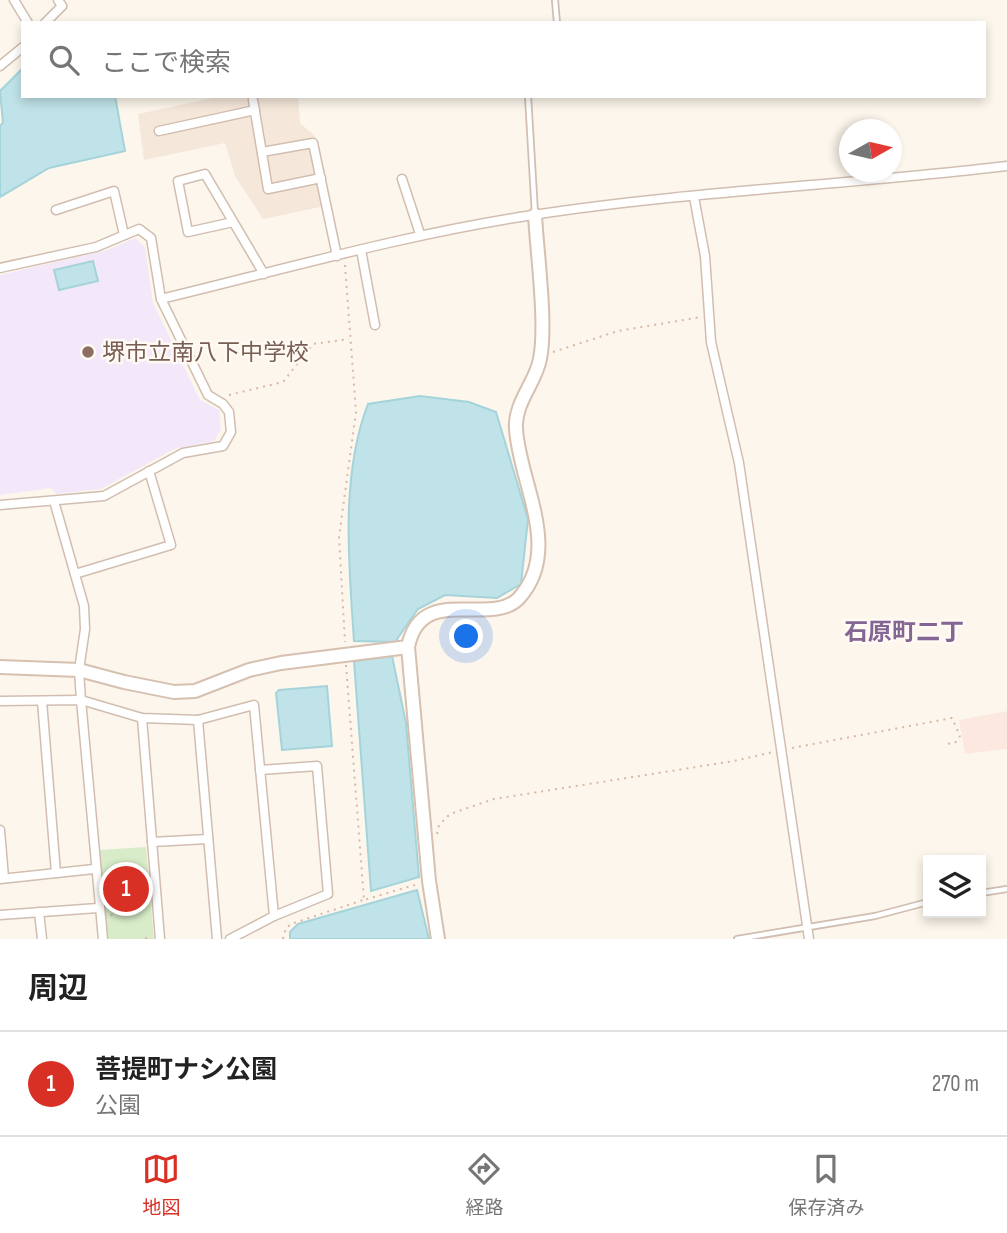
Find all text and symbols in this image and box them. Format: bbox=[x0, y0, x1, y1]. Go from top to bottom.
search box bbox=[21, 21, 986, 98]
icon: search bbox=[45, 41, 83, 79]
text: ここで検索 bbox=[101, 48, 231, 79]
north arrow bbox=[839, 119, 902, 182]
place label: 堺市立南八下中学校 bbox=[102, 339, 309, 367]
marker: 堺市立南八下中学校 bbox=[80, 344, 96, 360]
district label: 石原町二丁 bbox=[844, 618, 964, 647]
your location bbox=[449, 619, 483, 653]
map controls bbox=[923, 855, 986, 918]
button: layers bbox=[923, 855, 986, 918]
pin: 1 bbox=[103, 863, 149, 915]
text: 周辺 bbox=[28, 971, 88, 1007]
text: 菩提町ナシ公園 bbox=[95, 1055, 277, 1086]
text: 1 bbox=[46, 1070, 56, 1098]
text: 270 m bbox=[932, 1070, 979, 1098]
text: 公園 bbox=[95, 1092, 141, 1120]
tab: 地図 bbox=[142, 1150, 181, 1220]
tab: 経路 bbox=[465, 1150, 504, 1220]
tab: 保存済み bbox=[788, 1150, 865, 1220]

